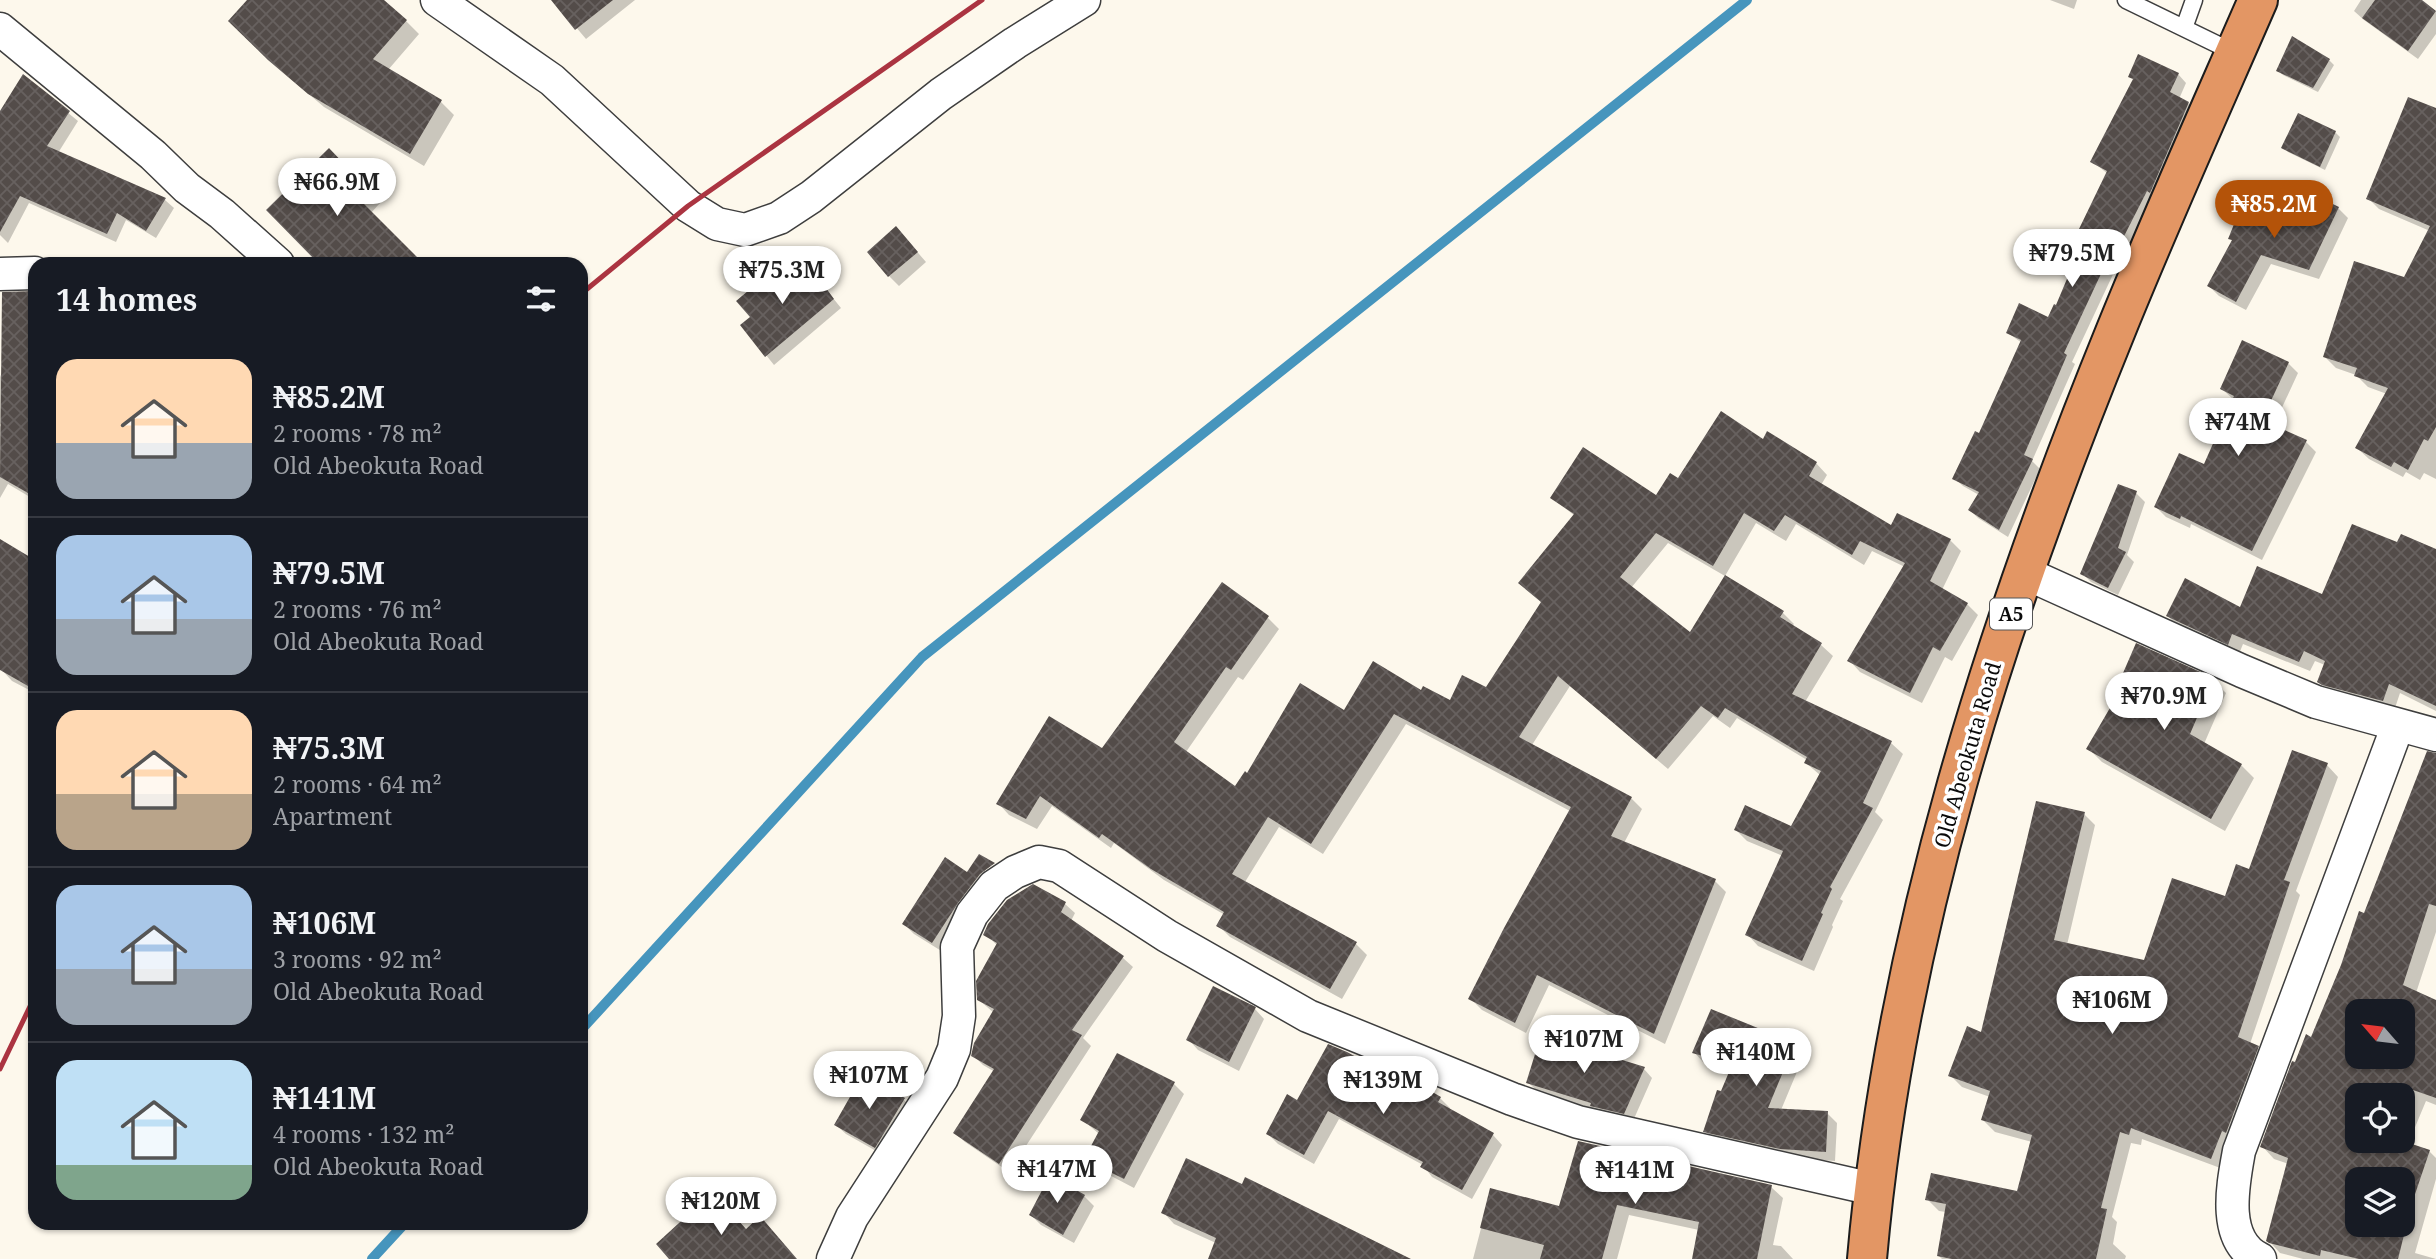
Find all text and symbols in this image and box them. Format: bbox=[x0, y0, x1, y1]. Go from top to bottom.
pin: ₦66.9M bbox=[280, 158, 394, 218]
text: ₦66.9M bbox=[294, 165, 380, 197]
pin: ₦85.2M bbox=[2217, 180, 2331, 240]
text: ₦85.2M bbox=[2231, 187, 2317, 219]
pin: ₦79.5M bbox=[2015, 230, 2129, 289]
text: ₦79.5M bbox=[2029, 236, 2115, 268]
pin: ₦75.3M bbox=[725, 246, 839, 306]
text: ₦75.3M bbox=[739, 253, 825, 285]
text: 14 homes bbox=[56, 279, 197, 320]
icon: filters bbox=[522, 280, 560, 318]
text: ₦85.2M bbox=[273, 376, 385, 417]
icon: home bbox=[112, 387, 196, 471]
pin: ₦74M bbox=[2197, 398, 2279, 458]
text: ₦74M bbox=[2205, 405, 2271, 437]
text: 2 rooms · 78 m² bbox=[273, 417, 442, 449]
text: Old Abeokuta Road bbox=[273, 449, 484, 481]
text: ₦79.5M bbox=[273, 552, 385, 593]
icon: home bbox=[112, 563, 196, 647]
text: 2 rooms · 76 m² bbox=[273, 593, 442, 625]
road number: A5 bbox=[1990, 598, 2032, 629]
text: Old Abeokuta Road bbox=[273, 625, 484, 657]
street label: Old Abeokuta Road bbox=[1927, 658, 2007, 851]
pin: ₦70.9M bbox=[2107, 672, 2221, 732]
text: ₦70.9M bbox=[2121, 679, 2207, 711]
text: ₦75.3M bbox=[273, 727, 385, 768]
icon: home bbox=[112, 738, 196, 822]
text: 2 rooms · 64 m² bbox=[273, 768, 442, 800]
text: Apartment bbox=[273, 800, 392, 832]
text: ₦106M bbox=[273, 902, 376, 943]
icon: home bbox=[112, 913, 196, 997]
text: 3 rooms · 92 m² bbox=[273, 943, 442, 975]
text: Old Abeokuta Road bbox=[273, 975, 484, 1007]
pin: ₦106M bbox=[2063, 976, 2161, 1036]
text: ₦106M bbox=[2072, 983, 2152, 1015]
north arrow bbox=[2345, 999, 2415, 1069]
map controls bbox=[2345, 999, 2415, 1237]
pin: ₦107M bbox=[1535, 1016, 1633, 1075]
text: ₦107M bbox=[1544, 1022, 1624, 1054]
pin: ₦140M bbox=[1707, 1028, 1805, 1088]
text: ₦140M bbox=[1716, 1035, 1796, 1067]
pin: ₦107M bbox=[820, 1052, 918, 1111]
pin: ₦139M bbox=[1334, 1056, 1432, 1116]
text: ₦107M bbox=[829, 1058, 909, 1090]
text: ₦139M bbox=[1343, 1063, 1423, 1095]
text: ₦141M bbox=[273, 1077, 376, 1118]
button: locate bbox=[2345, 1083, 2415, 1153]
icon: home bbox=[112, 1088, 196, 1172]
text: 4 rooms · 132 m² bbox=[273, 1118, 455, 1150]
pin: ₦147M bbox=[1008, 1146, 1106, 1205]
pin: ₦141M bbox=[1586, 1146, 1684, 1206]
text: Old Abeokuta Road bbox=[273, 1150, 484, 1182]
text: ₦147M bbox=[1017, 1152, 1097, 1184]
text: ₦141M bbox=[1595, 1153, 1675, 1185]
button: layers bbox=[2345, 1167, 2415, 1237]
pin: ₦120M bbox=[672, 1178, 770, 1237]
text: ₦120M bbox=[681, 1184, 761, 1216]

